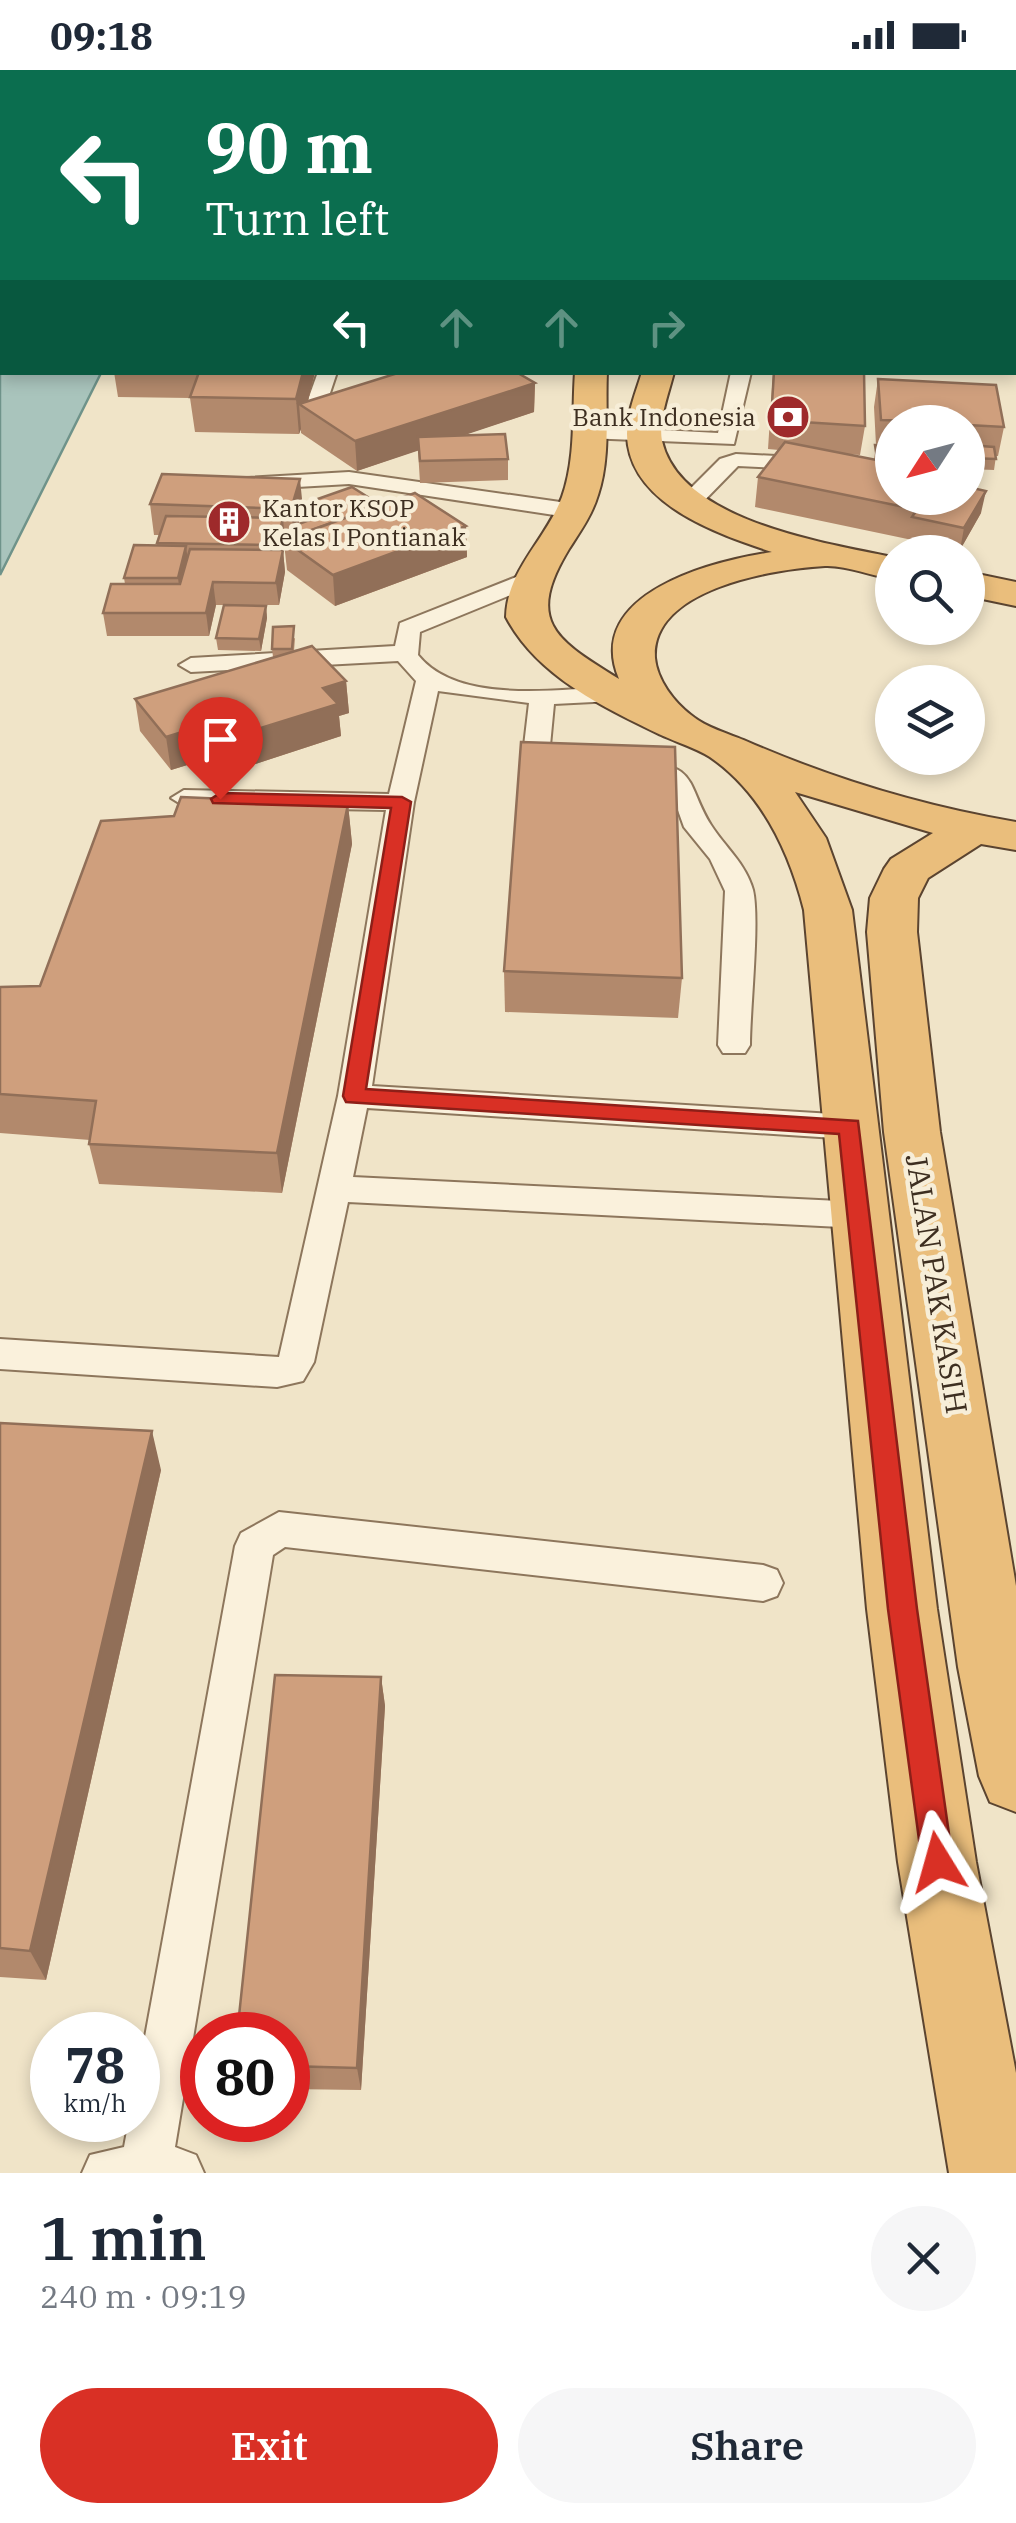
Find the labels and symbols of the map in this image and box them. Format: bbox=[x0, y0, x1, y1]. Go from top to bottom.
bank icon: Bank Indonesia bbox=[765, 394, 811, 440]
place label: Bank Indonesia bbox=[572, 400, 756, 433]
north arrow bbox=[875, 405, 985, 515]
place label: Kantor KSOP Kelas I Pontianak bbox=[262, 491, 466, 553]
building icon: Kantor KSOP Kelas I Pontianak bbox=[206, 499, 252, 545]
pin bbox=[178, 697, 263, 800]
street label: JALAN PAK KASIH bbox=[898, 1151, 977, 1416]
position arrow bbox=[886, 1810, 990, 1914]
speed limit sign: 80 bbox=[180, 2012, 310, 2142]

